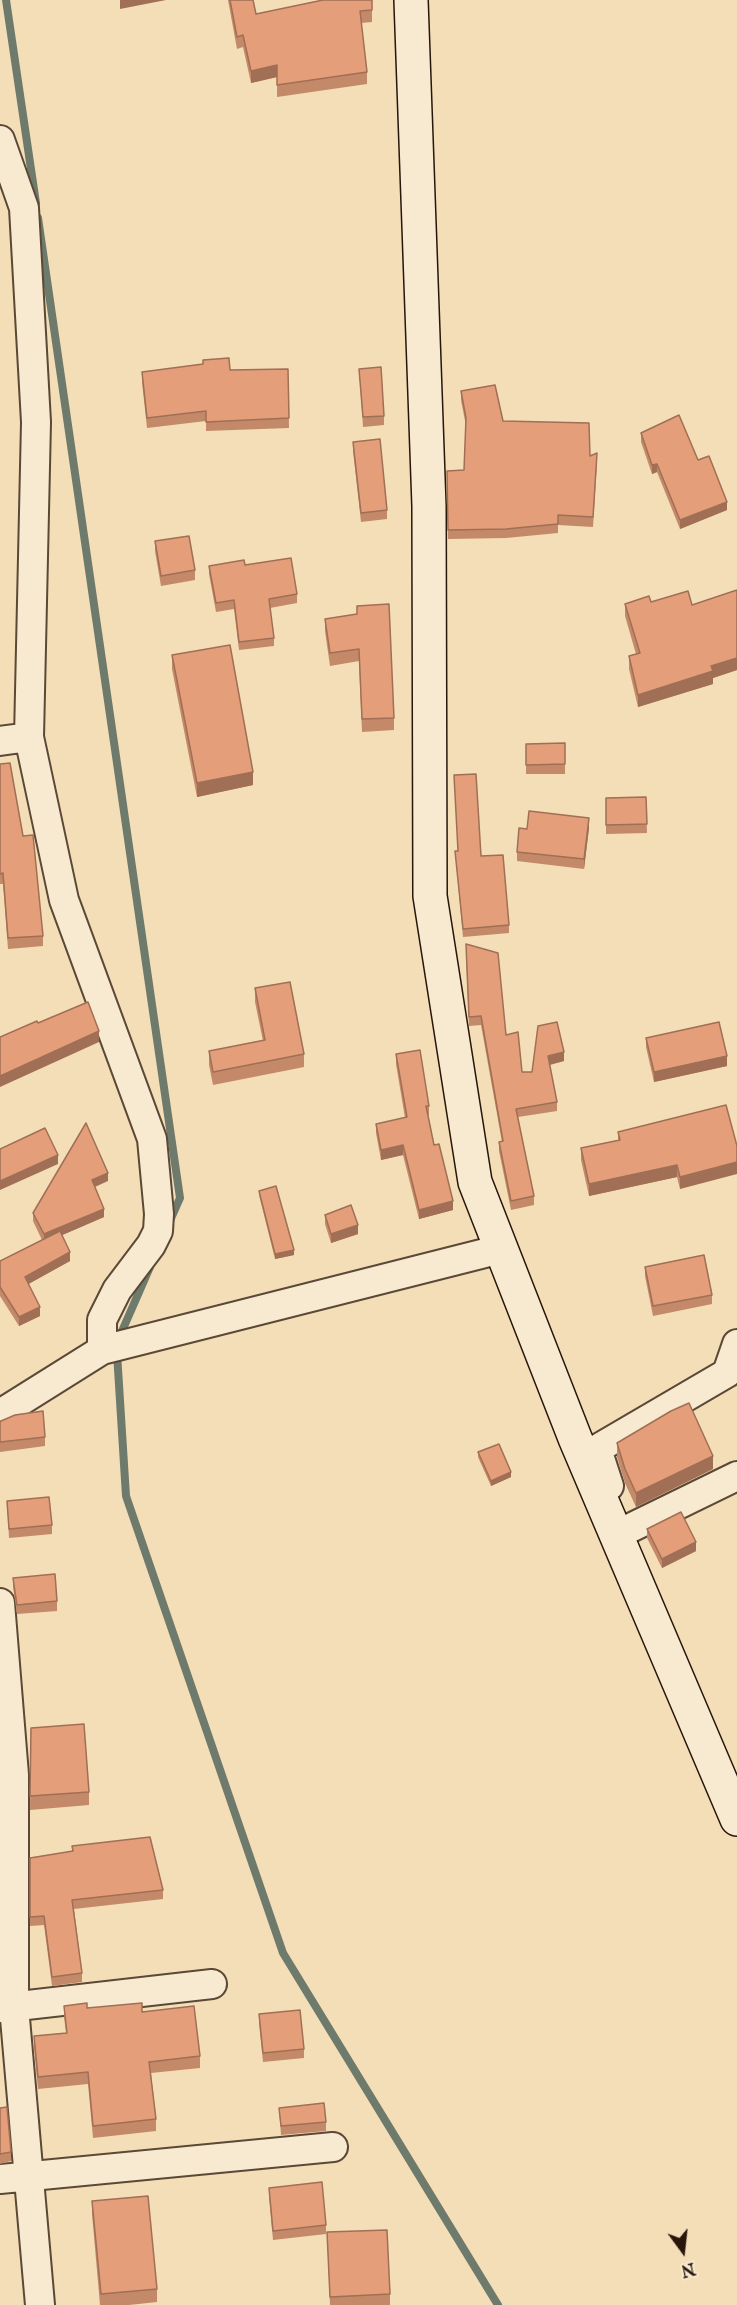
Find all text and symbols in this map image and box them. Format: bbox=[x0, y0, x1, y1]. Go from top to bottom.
north arrow bbox=[653, 2221, 713, 2281]
text: N bbox=[678, 2257, 697, 2280]

